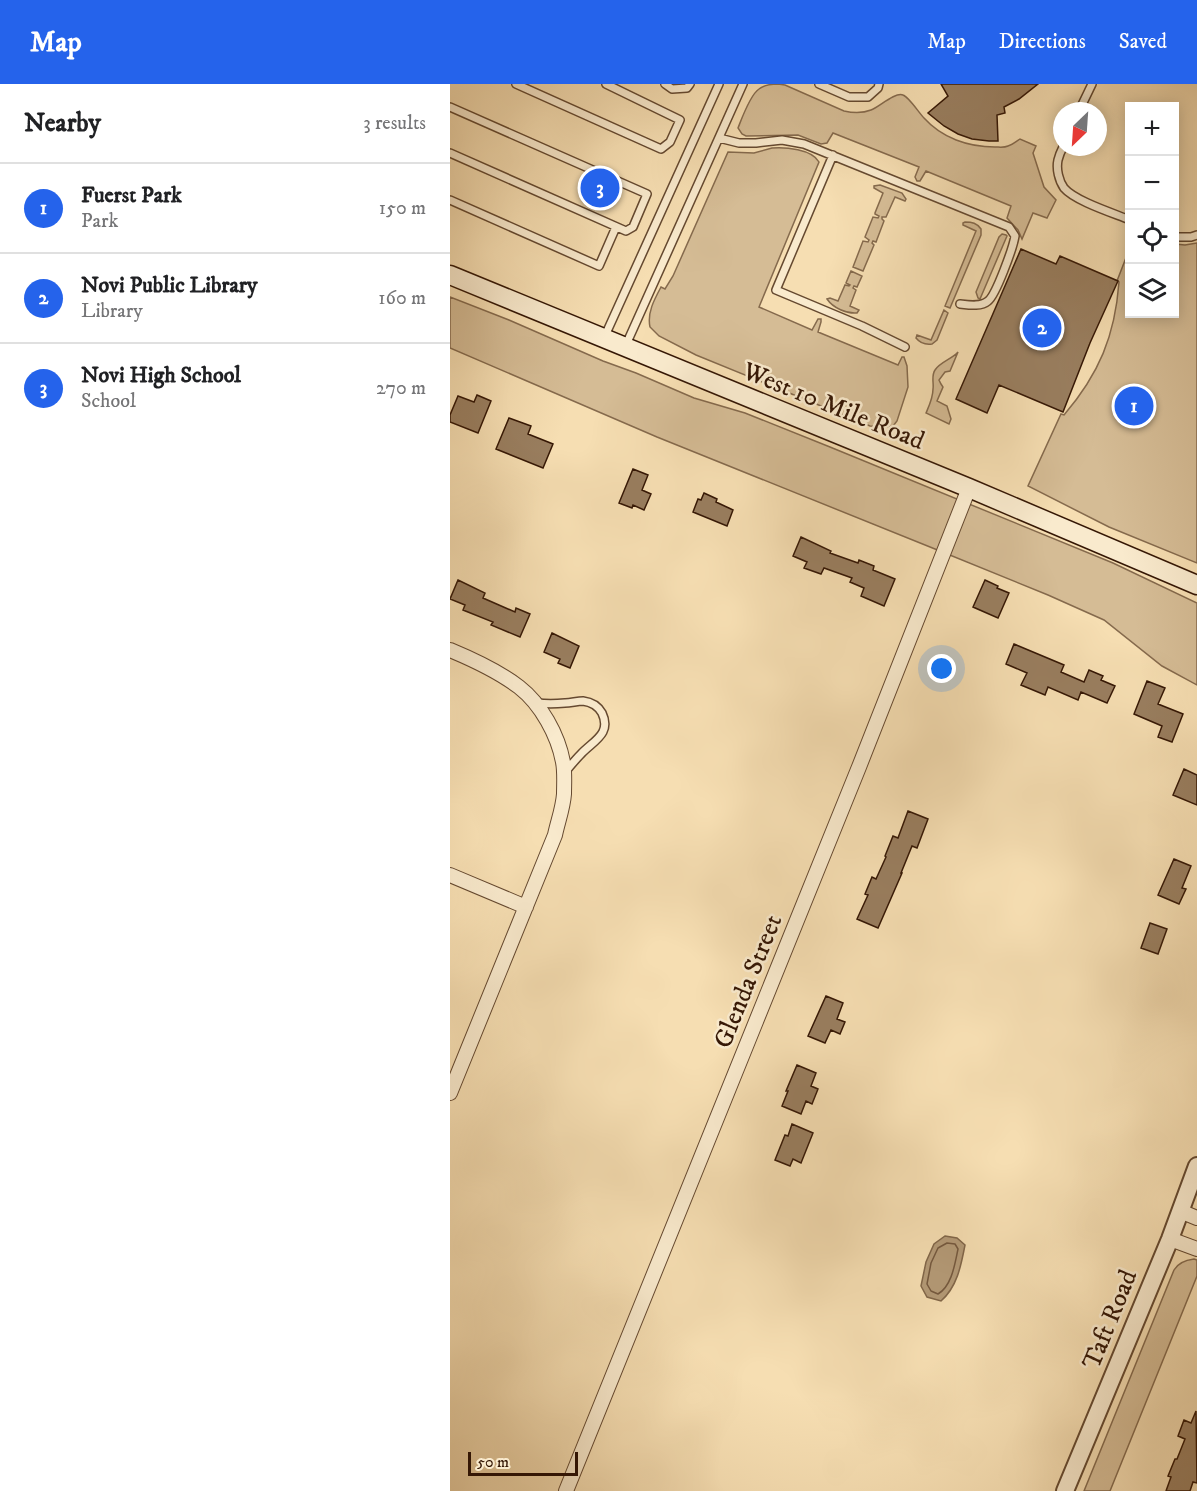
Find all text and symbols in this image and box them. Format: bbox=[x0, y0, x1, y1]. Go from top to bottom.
text: Map bbox=[30, 25, 82, 60]
text: Map bbox=[927, 29, 966, 55]
text: Directions bbox=[999, 29, 1086, 55]
text: Saved bbox=[1119, 29, 1167, 55]
north arrow bbox=[1053, 102, 1107, 156]
map controls bbox=[1125, 102, 1179, 318]
button: + bbox=[1125, 102, 1179, 156]
text: Nearby bbox=[24, 107, 101, 140]
text: 3 results bbox=[363, 111, 426, 136]
button: − bbox=[1125, 156, 1179, 210]
pin: 3 bbox=[580, 166, 620, 210]
text: Fuerst Park bbox=[81, 182, 182, 209]
text: 1 bbox=[40, 196, 47, 221]
text: 150 m bbox=[379, 196, 426, 221]
text: Park bbox=[81, 209, 118, 234]
button: locate bbox=[1125, 210, 1179, 264]
button: layers bbox=[1125, 264, 1179, 318]
text: Novi Public Library bbox=[81, 272, 257, 299]
text: 2 bbox=[39, 286, 48, 311]
text: 160 m bbox=[378, 286, 426, 311]
text: Library bbox=[81, 299, 143, 324]
pin: 2 bbox=[1022, 306, 1062, 350]
street label: West 10 Mile Road bbox=[737, 355, 929, 458]
text: Novi High School bbox=[81, 362, 241, 389]
text: 3 bbox=[40, 376, 47, 401]
text: 270 m bbox=[376, 376, 426, 401]
pin: 1 bbox=[1114, 384, 1154, 428]
text: School bbox=[81, 389, 136, 414]
your location bbox=[927, 654, 956, 683]
street label: Glenda Street bbox=[707, 910, 790, 1053]
street label: Taft Road bbox=[1076, 1265, 1145, 1374]
scale bar bbox=[468, 1449, 578, 1476]
text: 50 m bbox=[477, 1452, 509, 1472]

